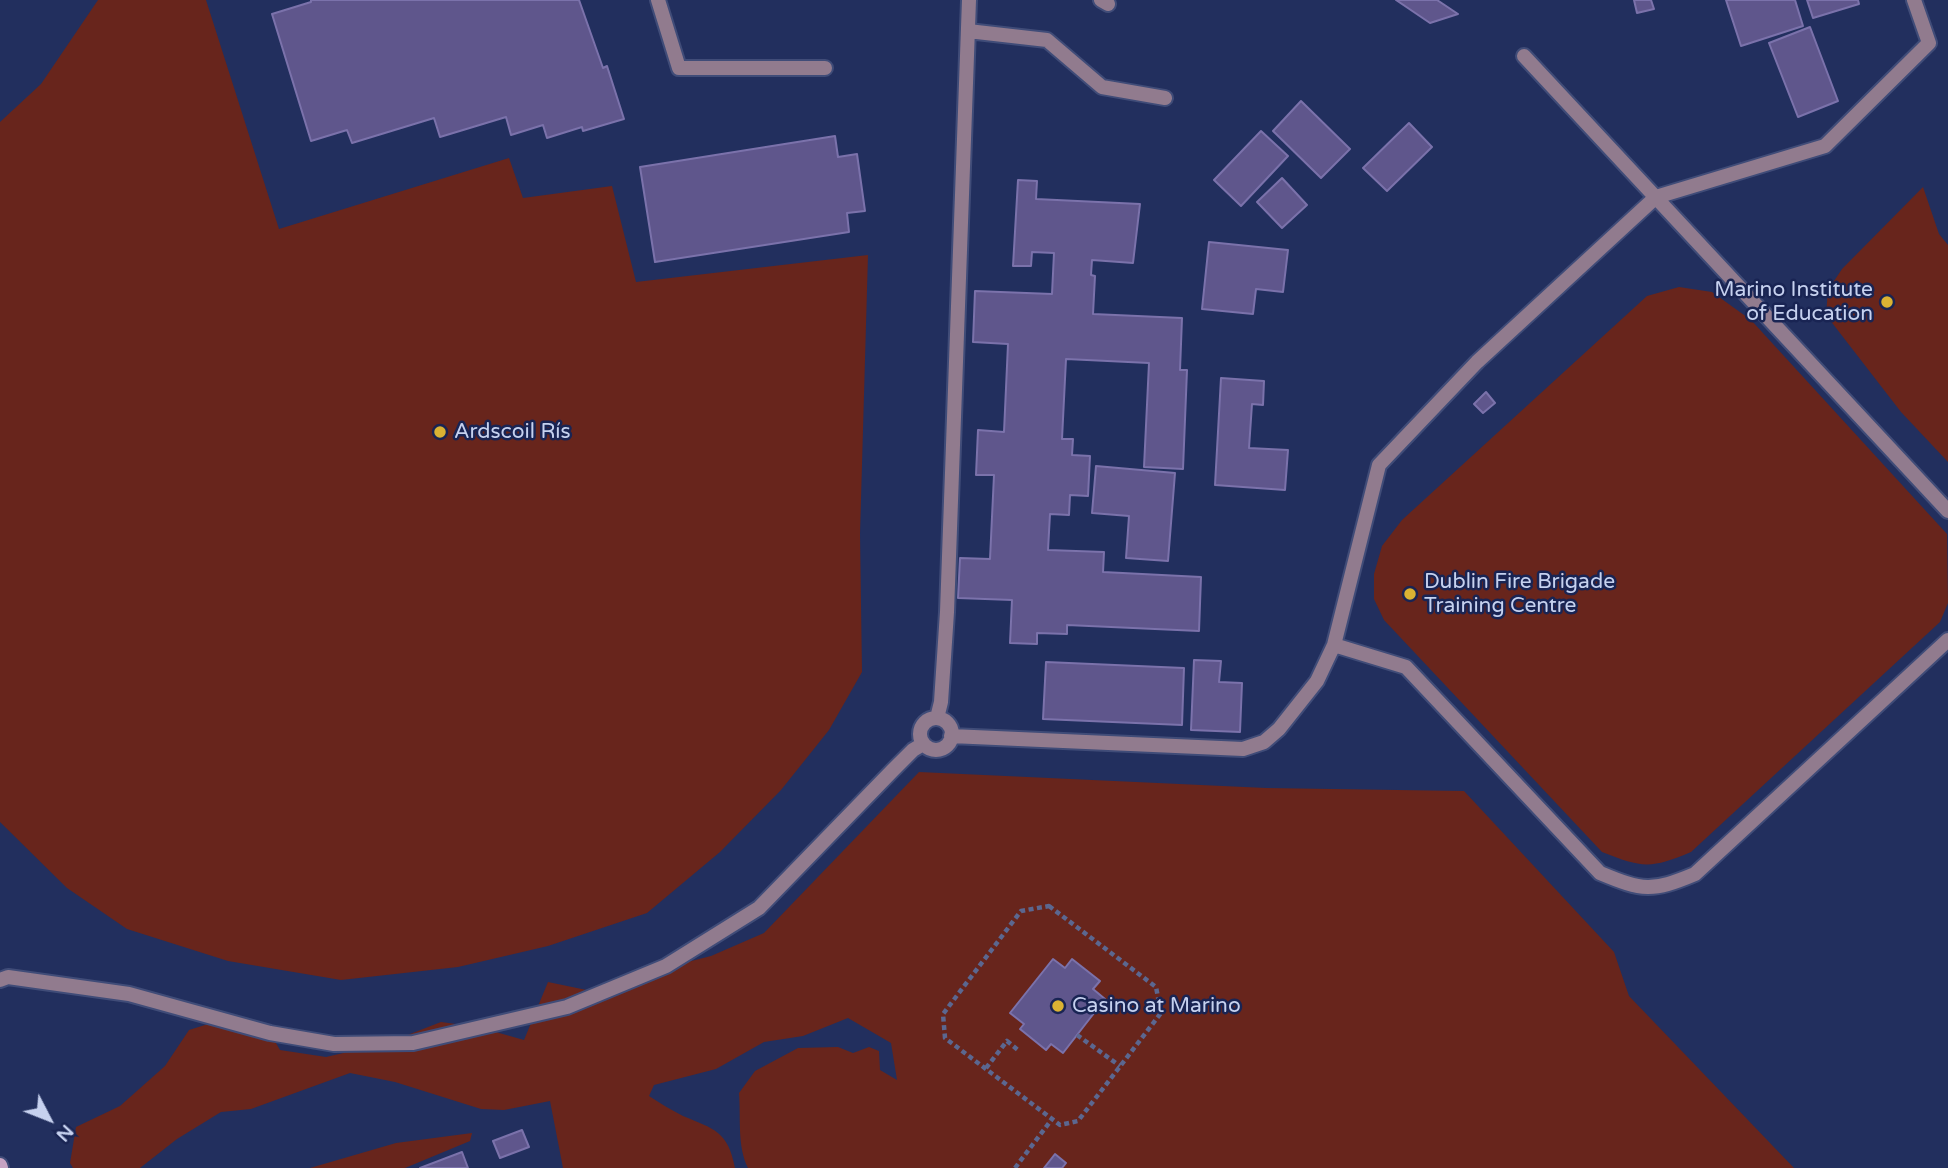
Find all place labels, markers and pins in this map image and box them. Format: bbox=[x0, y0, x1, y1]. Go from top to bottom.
place label: Marino Institute of Education bbox=[1714, 277, 1873, 327]
marker: Marino Institute of Education bbox=[1879, 294, 1895, 310]
place label: Ardscoil Rís bbox=[454, 419, 571, 445]
marker: Ardscoil Rís bbox=[432, 424, 448, 440]
place label: Dublin Fire Brigade Training Centre bbox=[1424, 569, 1615, 619]
marker: Dublin Fire Brigade Training Centre bbox=[1402, 586, 1418, 602]
place label: Casino at Marino bbox=[1072, 993, 1241, 1019]
marker: Casino at Marino bbox=[1050, 998, 1066, 1014]

